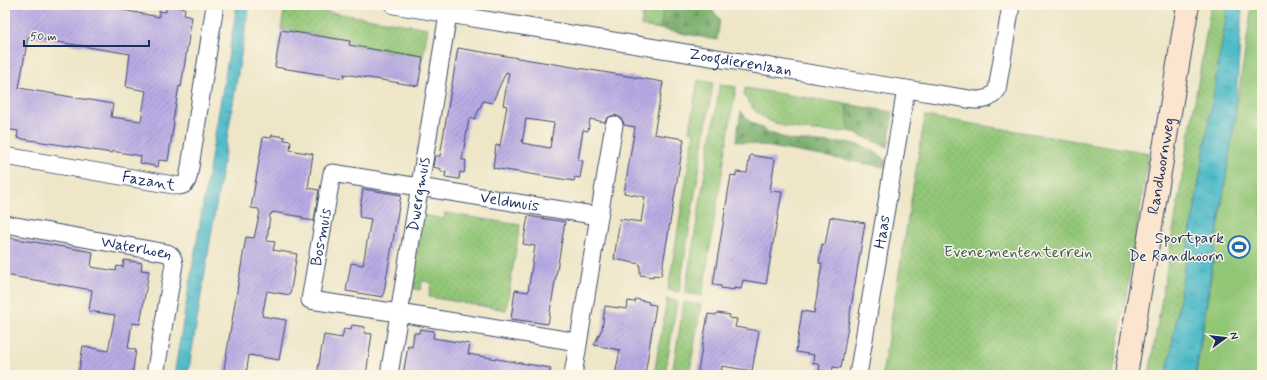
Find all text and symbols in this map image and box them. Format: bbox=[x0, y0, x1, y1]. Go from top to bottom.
scale bar bbox=[24, 22, 149, 48]
text: 50 m bbox=[30, 29, 57, 45]
street label: Zoogdierenlaan bbox=[687, 43, 794, 81]
street label: Randhoornweg bbox=[1143, 116, 1179, 216]
street label: Dwergmuis bbox=[402, 156, 435, 233]
street label: Fazant bbox=[121, 166, 178, 196]
street label: Veldmuis bbox=[479, 187, 540, 217]
street label: Bosmuis bbox=[306, 207, 336, 268]
street label: Haas bbox=[869, 214, 895, 250]
place label: Sportpark De Randhoorn bbox=[1129, 228, 1224, 267]
street label: Waterhoen bbox=[99, 231, 177, 265]
sports icon: Sportpark De Randhoorn bbox=[1226, 234, 1252, 260]
park label: Evenemententerrein bbox=[944, 242, 1092, 263]
north arrow bbox=[1205, 318, 1245, 358]
text: N bbox=[1226, 330, 1241, 341]

